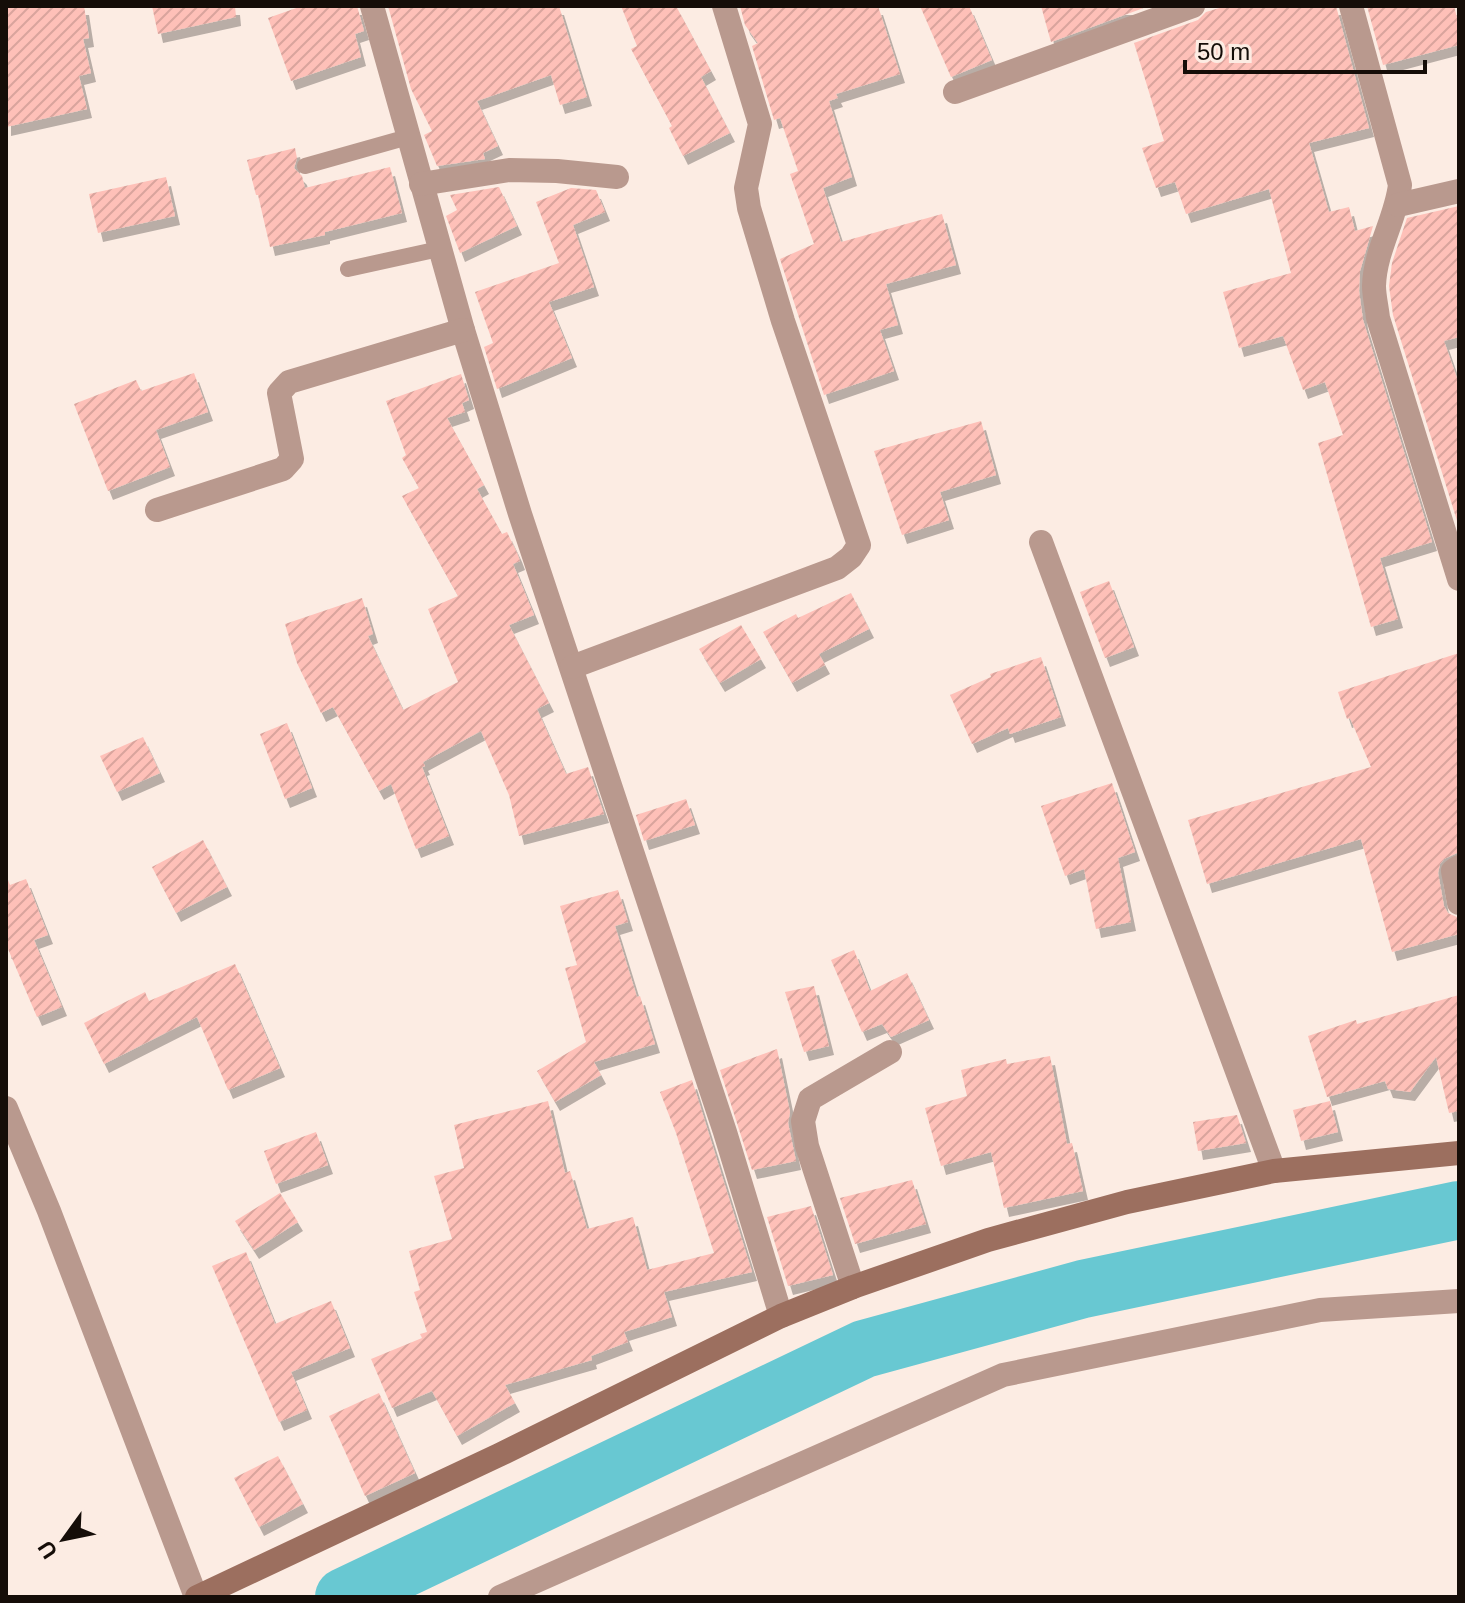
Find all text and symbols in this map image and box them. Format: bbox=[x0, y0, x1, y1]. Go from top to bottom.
scale bar bbox=[1185, 24, 1425, 74]
text: 50 m bbox=[1197, 38, 1250, 65]
north arrow bbox=[24, 1499, 104, 1579]
text: U bbox=[33, 1536, 62, 1563]

